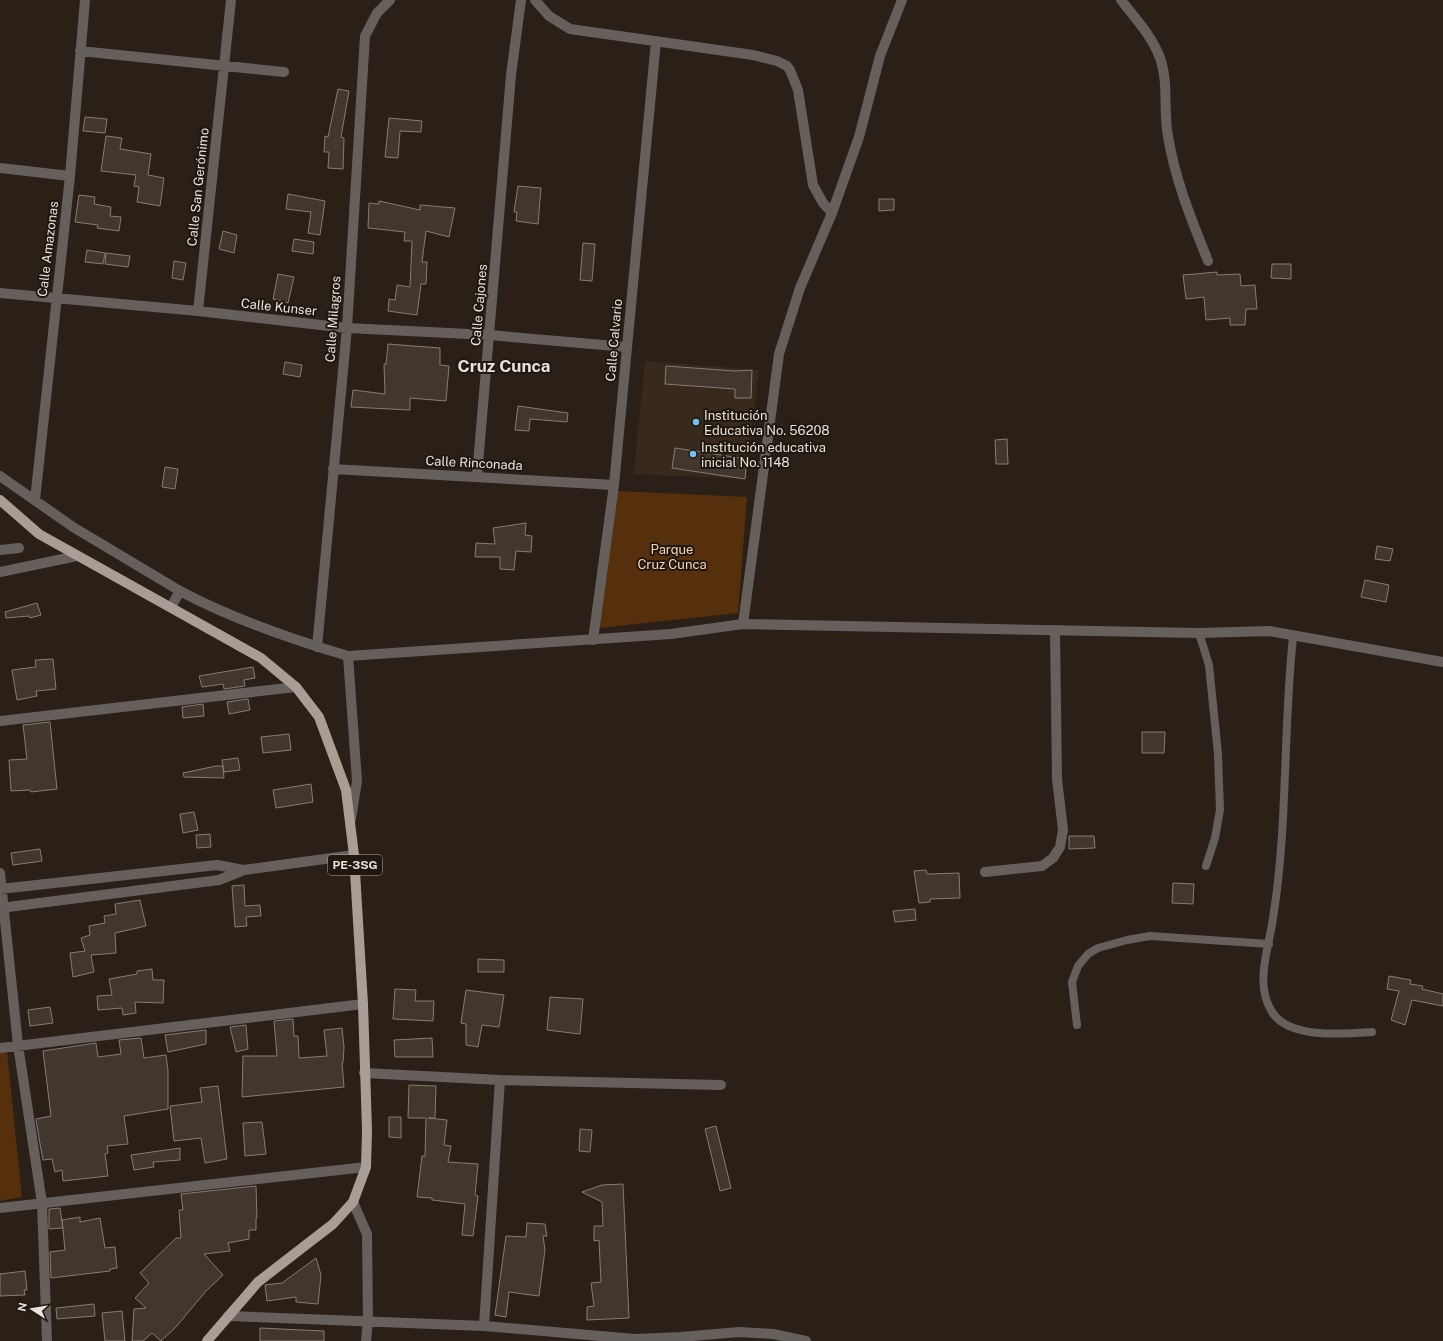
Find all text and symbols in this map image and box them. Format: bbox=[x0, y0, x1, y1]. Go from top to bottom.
street label: Calle San Gerónimo bbox=[184, 127, 212, 247]
street label: Calle Amazonas bbox=[35, 200, 61, 298]
street label: Calle Cajones bbox=[468, 263, 490, 347]
street label: Calle Milagros bbox=[322, 275, 344, 363]
street label: Calle Kunser bbox=[240, 296, 318, 318]
street label: Calle Calvario bbox=[603, 298, 625, 382]
district label: Cruz Cunca bbox=[458, 356, 550, 376]
place label: Institución Educativa No. 56208 bbox=[704, 408, 830, 438]
marker: Institución Educativa No. 56208 bbox=[691, 417, 701, 427]
place label: Institución educativa inicial No. 1148 bbox=[701, 440, 826, 470]
marker: Institución educativa inicial No. 1148 bbox=[688, 449, 698, 459]
street label: Calle Rinconada bbox=[425, 453, 523, 473]
park label: Parque Cruz Cunca bbox=[637, 542, 707, 572]
road number: PE-3SG bbox=[328, 855, 382, 875]
north arrow bbox=[12, 1289, 52, 1329]
text: N bbox=[15, 1301, 29, 1312]

